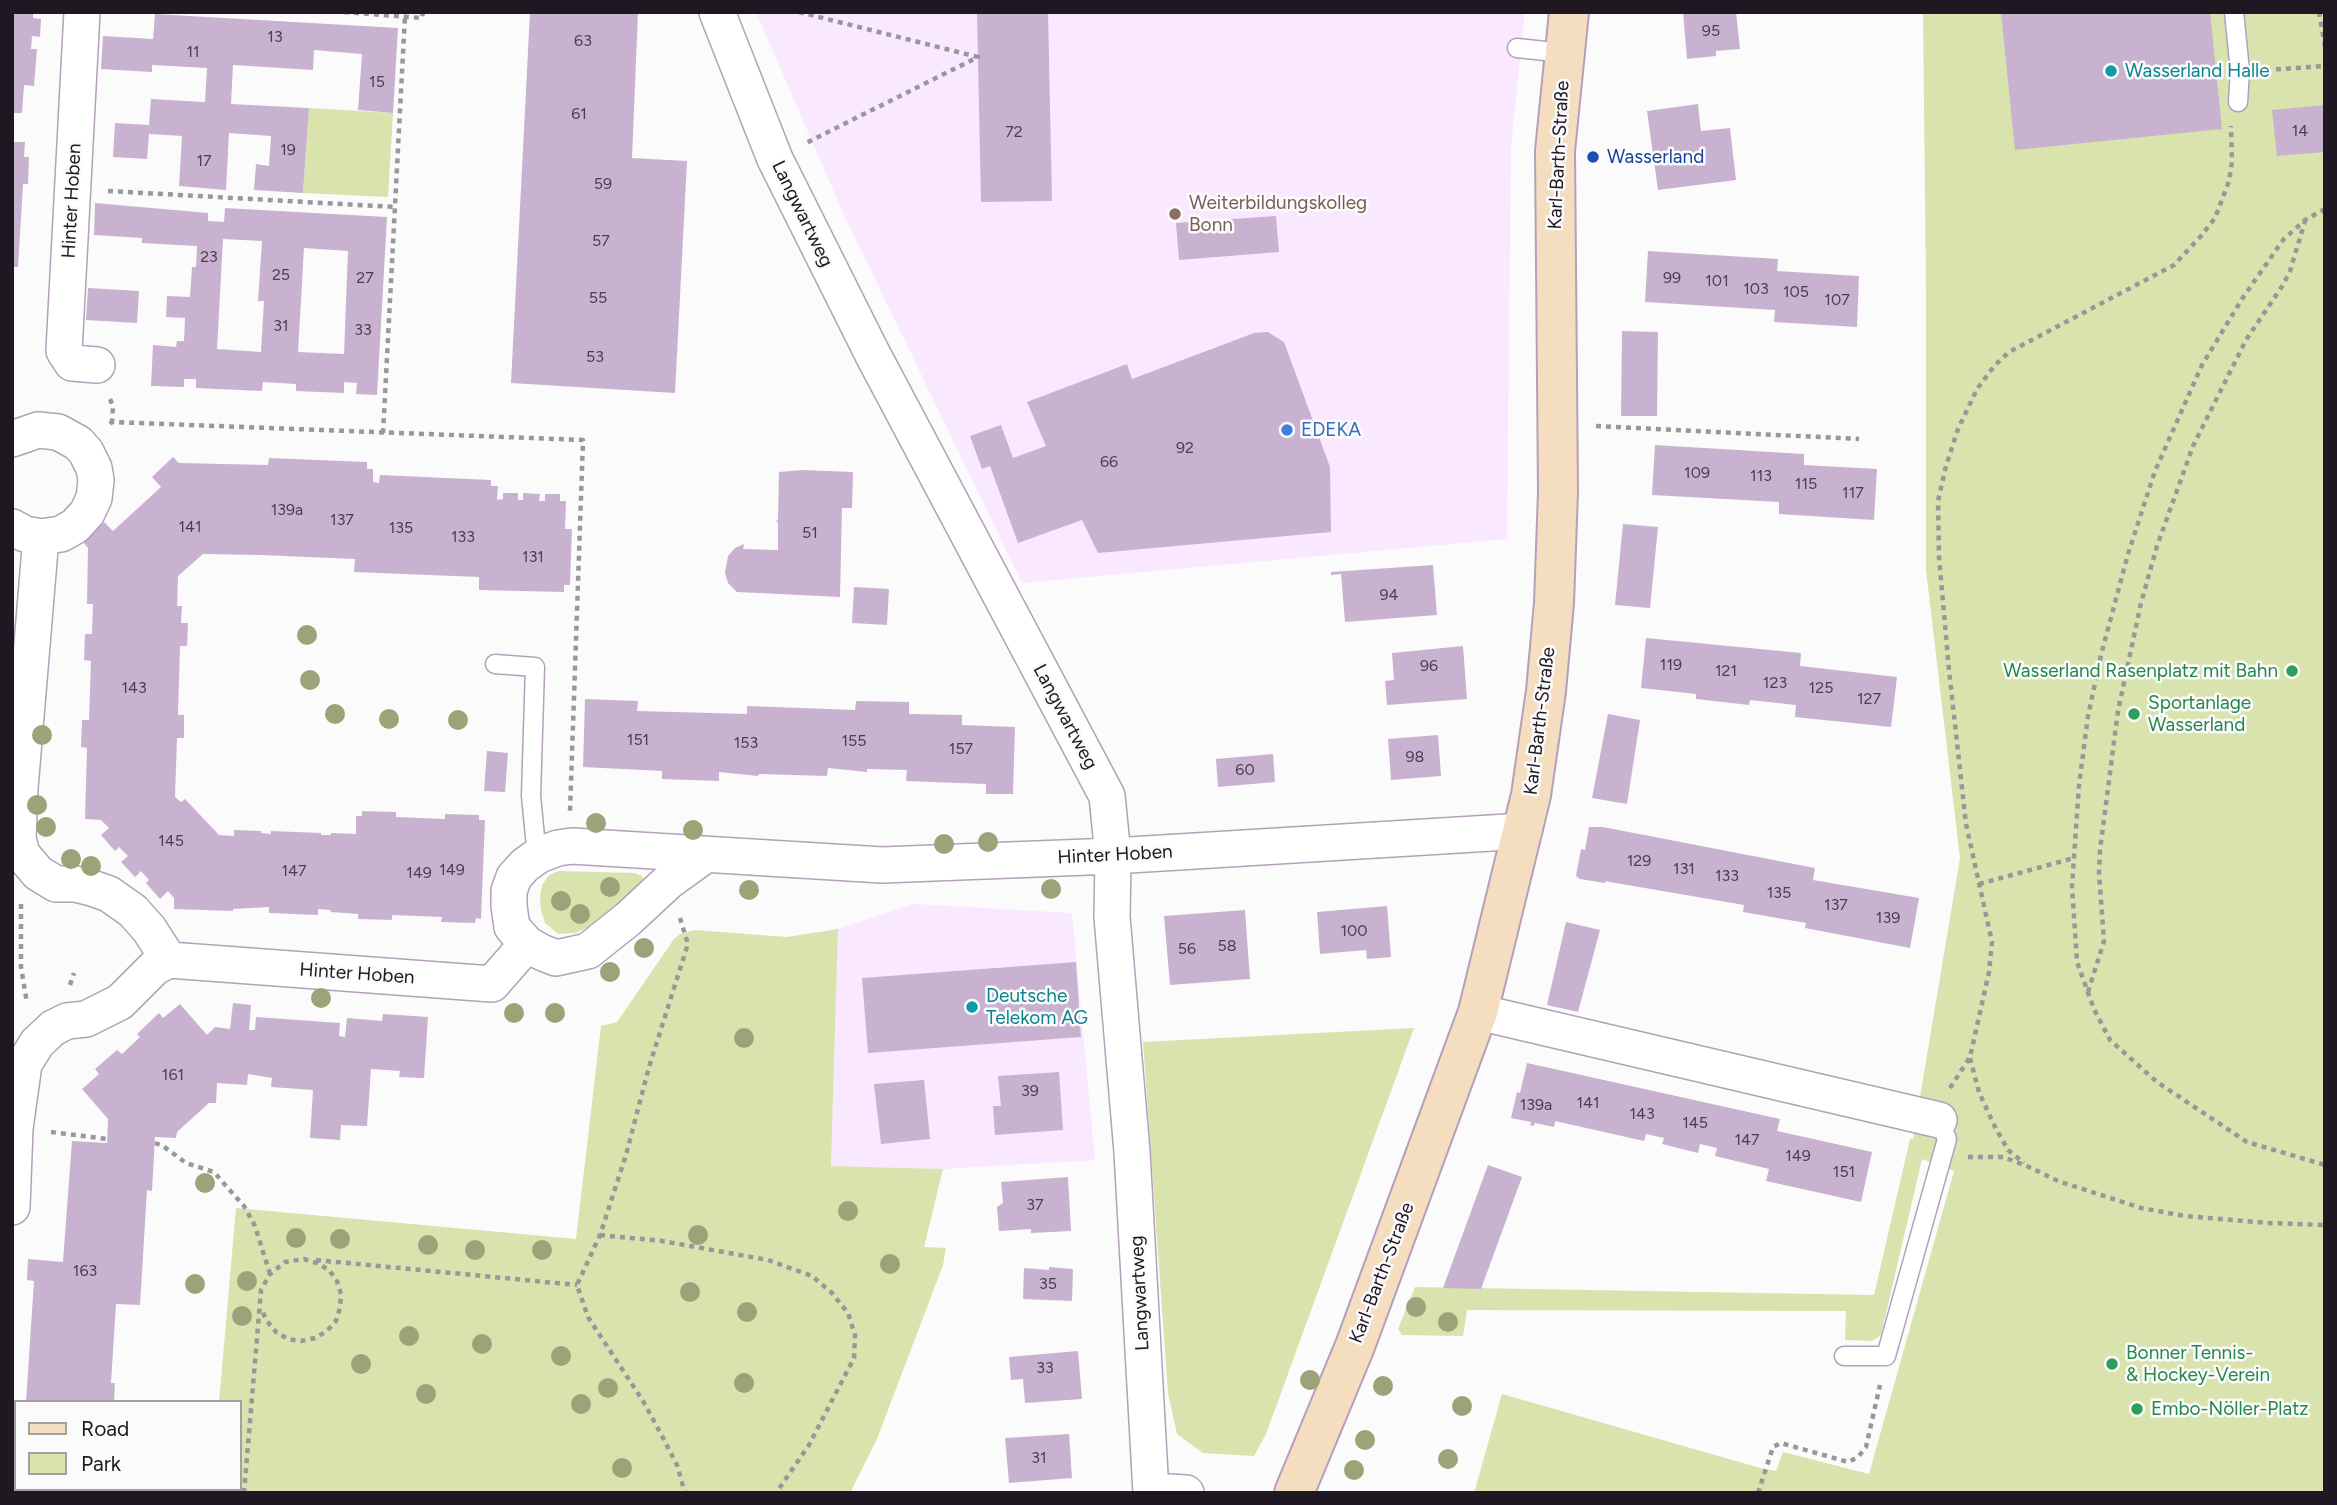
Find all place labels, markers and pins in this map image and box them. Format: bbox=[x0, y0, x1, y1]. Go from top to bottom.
place label: Wasserland Halle bbox=[2125, 60, 2270, 82]
marker: Wasserland Halle bbox=[2103, 63, 2119, 79]
place label: Wasserland bbox=[1607, 146, 1704, 168]
marker: Wasserland bbox=[1585, 149, 1601, 165]
place label: Weiterbildungskolleg Bonn bbox=[1189, 192, 1367, 236]
marker: Weiterbildungskolleg Bonn bbox=[1167, 206, 1183, 222]
place label: EDEKA bbox=[1301, 419, 1361, 441]
marker: EDEKA bbox=[1279, 422, 1295, 438]
place label: Wasserland Rasenplatz mit Bahn bbox=[2003, 660, 2278, 682]
marker: Wasserland Rasenplatz mit Bahn bbox=[2284, 663, 2300, 679]
place label: Sportanlage Wasserland bbox=[2148, 692, 2251, 736]
marker: Sportanlage Wasserland bbox=[2126, 706, 2142, 722]
place label: Deutsche Telekom AG bbox=[986, 985, 1088, 1029]
marker: Deutsche Telekom AG bbox=[964, 999, 980, 1015]
place label: Bonner Tennis- & Hockey-Verein bbox=[2126, 1342, 2270, 1386]
marker: Bonner Tennis- & Hockey-Verein bbox=[2104, 1356, 2120, 1372]
place label: Embo-Nöller-Platz bbox=[2151, 1398, 2309, 1420]
marker: Embo-Nöller-Platz bbox=[2129, 1401, 2145, 1417]

